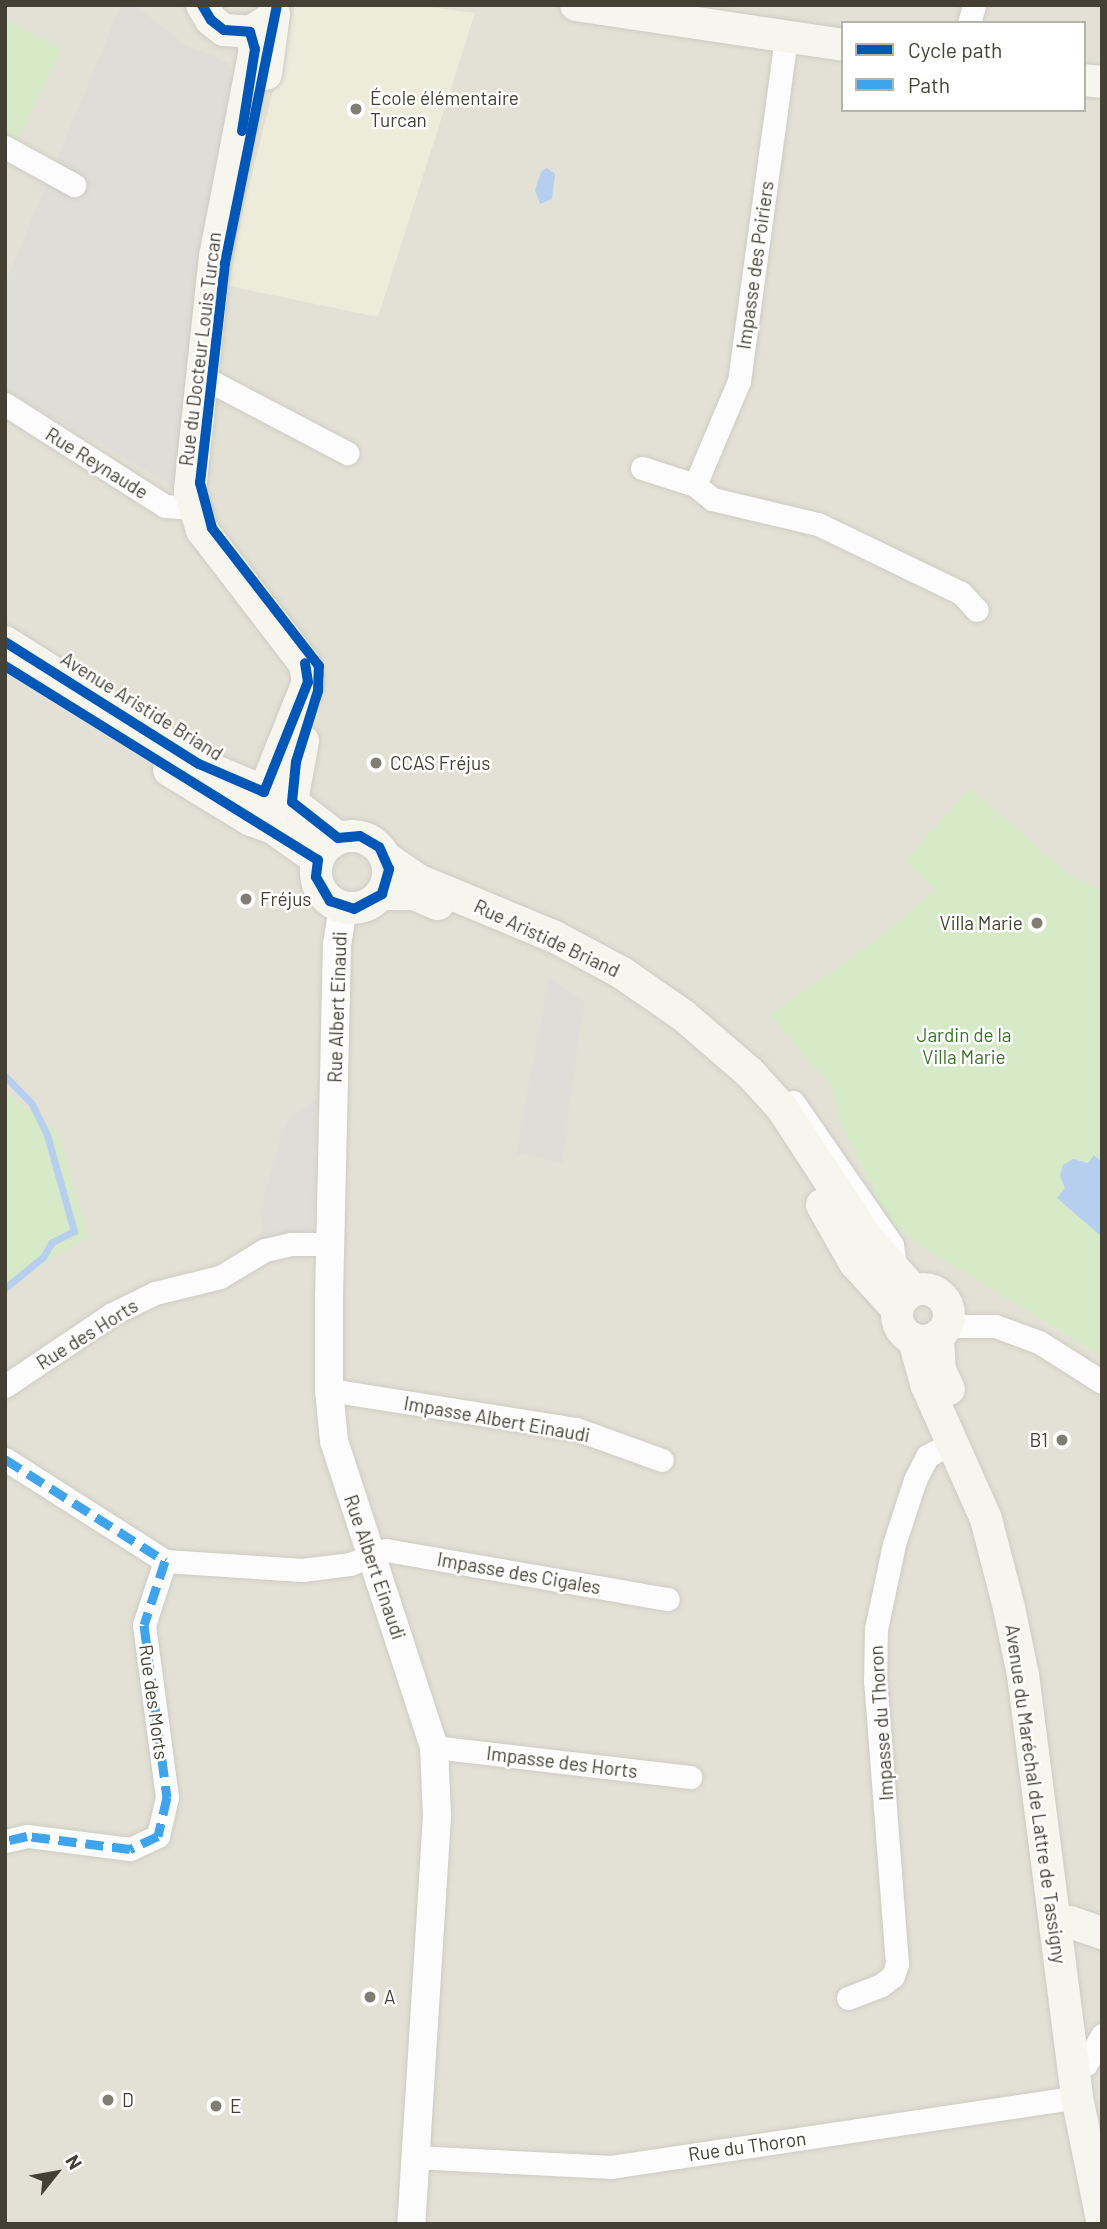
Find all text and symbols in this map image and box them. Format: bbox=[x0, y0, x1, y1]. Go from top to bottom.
legend bbox=[841, 21, 1086, 112]
text: Cycle path bbox=[908, 37, 1002, 62]
text: Path bbox=[908, 72, 950, 97]
place label: École élémentaire Turcan bbox=[370, 87, 519, 131]
marker: École élémentaire Turcan bbox=[348, 101, 364, 117]
street label: Impasse des Poiriers bbox=[732, 179, 778, 351]
street label: Rue du Docteur Louis Turcan bbox=[174, 231, 226, 467]
street label: Rue Reynaude bbox=[42, 422, 152, 504]
street label: Avenue Aristide Briand bbox=[57, 647, 227, 765]
place label: CCAS Fréjus bbox=[390, 752, 490, 774]
marker: CCAS Fréjus bbox=[368, 755, 384, 771]
place label: Fréjus bbox=[260, 888, 311, 910]
marker: Fréjus bbox=[238, 891, 254, 907]
street label: Rue Aristide Briand bbox=[471, 894, 623, 982]
place label: Villa Marie bbox=[940, 912, 1023, 934]
marker: Villa Marie bbox=[1029, 915, 1045, 931]
street label: Rue Albert Einaudi bbox=[323, 931, 351, 1083]
park label: Jardin de la Villa Marie bbox=[916, 1024, 1012, 1068]
street label: Rue des Horts bbox=[32, 1294, 142, 1374]
street label: Impasse Albert Einaudi bbox=[402, 1391, 592, 1447]
place label: B1 bbox=[1029, 1429, 1048, 1451]
marker: B1 bbox=[1054, 1432, 1070, 1448]
street label: Rue Albert Einaudi bbox=[340, 1492, 410, 1642]
street label: Impasse des Cigales bbox=[435, 1547, 603, 1599]
street label: Avenue du Maréchal de Lattre de Tassigny bbox=[1001, 1623, 1071, 1965]
street label: Rue des Morts bbox=[135, 1643, 173, 1761]
street label: Impasse du Thoron bbox=[864, 1644, 898, 1802]
street label: Impasse des Horts bbox=[485, 1741, 639, 1783]
place label: A bbox=[384, 1986, 396, 2008]
marker: A bbox=[362, 1989, 378, 2005]
place label: D bbox=[122, 2089, 134, 2111]
marker: D bbox=[100, 2092, 116, 2108]
place label: E bbox=[230, 2095, 241, 2117]
marker: E bbox=[208, 2098, 224, 2114]
street label: Rue du Thoron bbox=[687, 2126, 807, 2166]
north arrow bbox=[21, 2138, 91, 2208]
text: N bbox=[61, 2151, 88, 2173]

